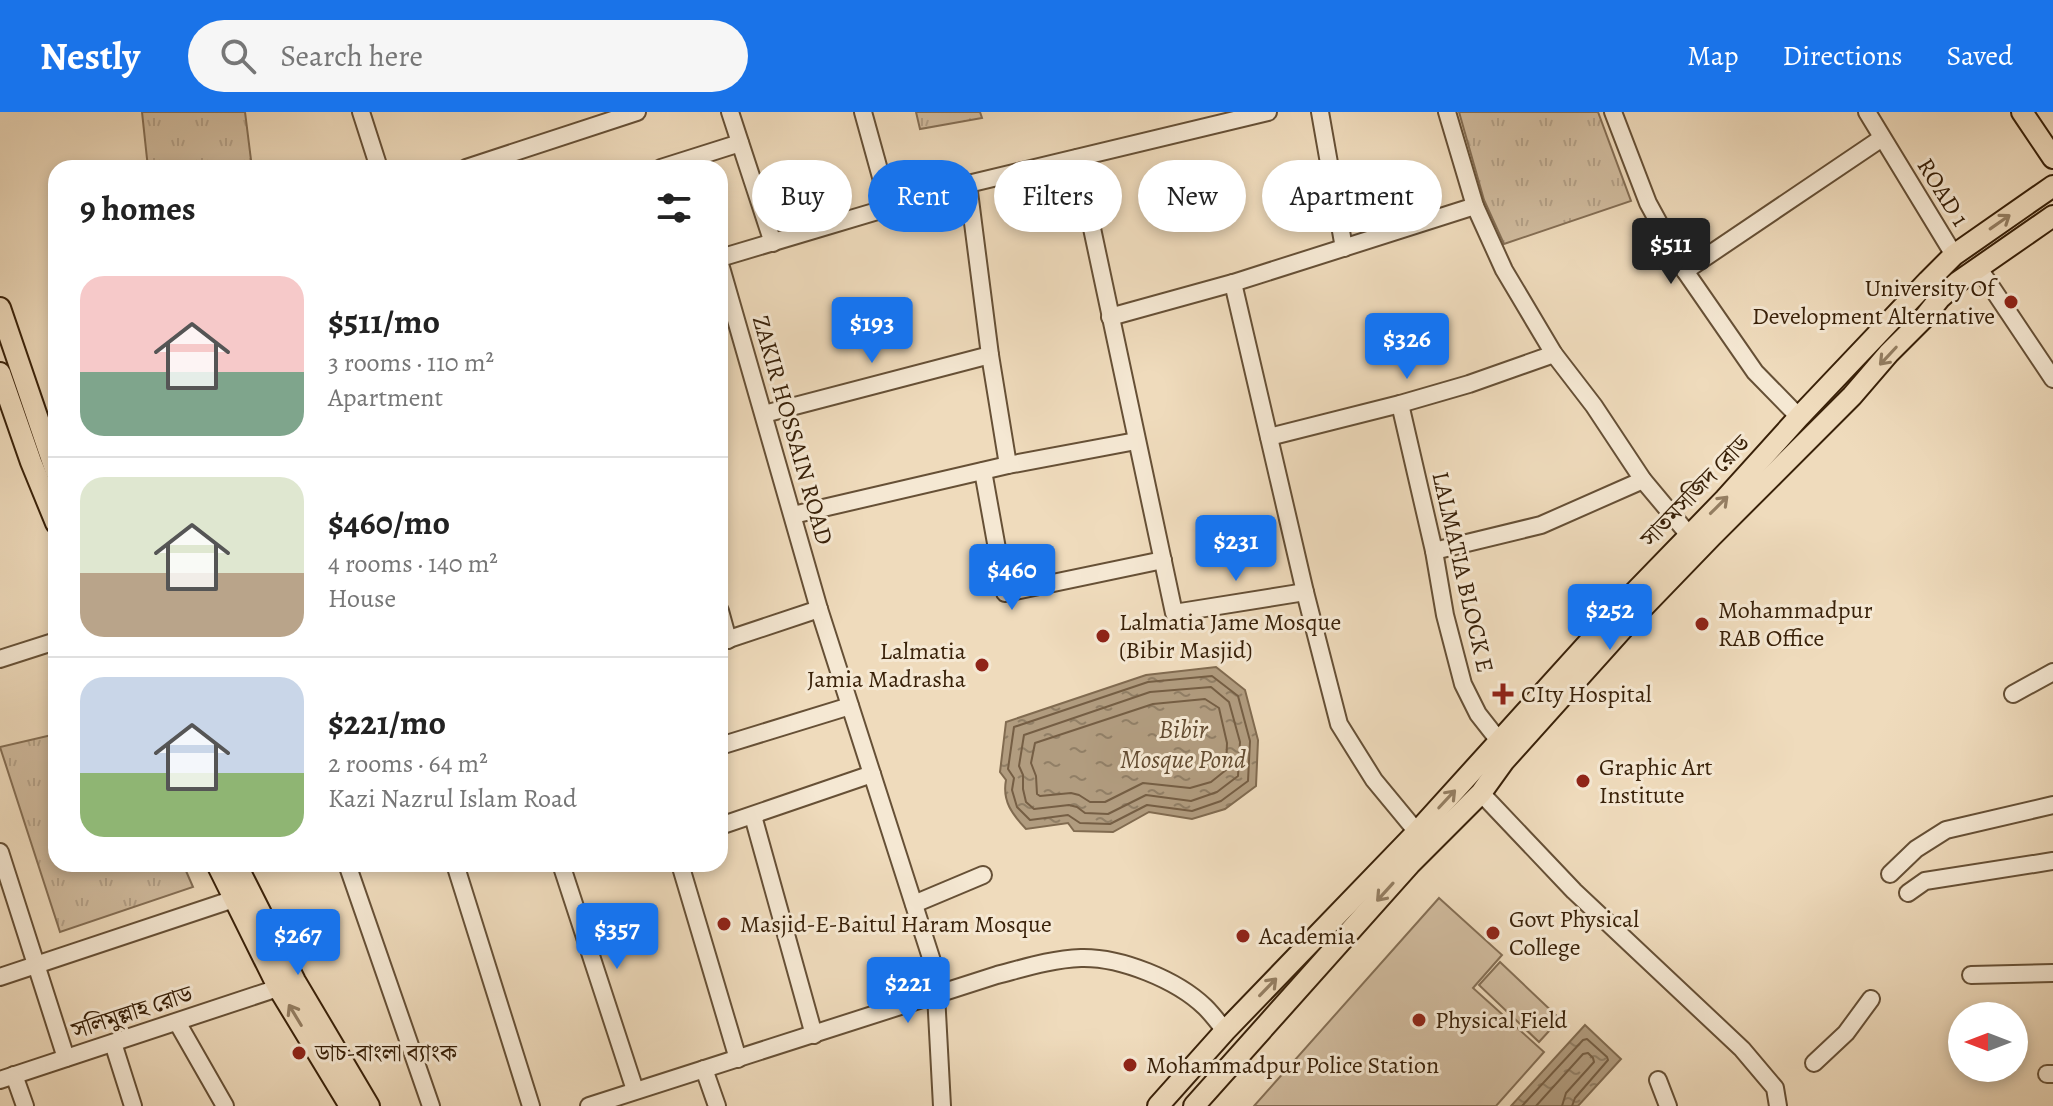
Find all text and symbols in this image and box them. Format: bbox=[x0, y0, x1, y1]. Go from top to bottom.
search box bbox=[188, 20, 748, 92]
text: Nestly bbox=[40, 30, 140, 82]
icon: search bbox=[216, 34, 260, 78]
text: Search here bbox=[280, 36, 423, 76]
text: Map bbox=[1687, 37, 1738, 75]
text: Directions bbox=[1782, 37, 1903, 75]
text: Saved bbox=[1947, 37, 2013, 75]
street label: ROAD 1 bbox=[1910, 152, 1976, 232]
chip: Buy bbox=[752, 160, 852, 232]
chip: Rent bbox=[868, 160, 978, 232]
chip: Filters bbox=[994, 160, 1122, 232]
chip: New bbox=[1138, 160, 1246, 232]
chip: Apartment bbox=[1262, 160, 1442, 232]
text: 9 homes bbox=[80, 185, 196, 232]
icon: filters bbox=[652, 186, 696, 230]
one-way arrow bbox=[1988, 214, 2010, 230]
pin: $511 bbox=[1624, 218, 1718, 286]
text: $511 bbox=[1650, 226, 1692, 261]
place label: University Of Development Alternative bbox=[1752, 272, 1998, 332]
marker: University Of Development Alternative bbox=[2002, 293, 2020, 311]
pin: $193 bbox=[825, 297, 919, 365]
text: $511/mo bbox=[328, 298, 440, 345]
text: $193 bbox=[850, 305, 894, 340]
icon: home bbox=[144, 308, 240, 404]
street label: ZAKIR HOSSAIN ROAD bbox=[745, 312, 841, 548]
pin: $326 bbox=[1360, 313, 1454, 381]
text: $326 bbox=[1383, 321, 1431, 356]
text: 3 rooms · 110 m² bbox=[328, 345, 494, 380]
one-way arrow bbox=[1878, 346, 1897, 366]
text: Apartment bbox=[328, 380, 443, 415]
street label: সাতমসজিদ রোড bbox=[1633, 427, 1758, 555]
street label: LALMATIA BLOCK E bbox=[1424, 468, 1502, 676]
one-way arrow bbox=[1709, 496, 1728, 515]
text: $460/mo bbox=[328, 499, 450, 546]
icon: home bbox=[144, 509, 240, 605]
pin: $231 bbox=[1189, 515, 1283, 583]
text: $231 bbox=[1213, 523, 1259, 558]
pin: $460 bbox=[965, 544, 1059, 612]
text: 4 rooms · 140 m² bbox=[328, 546, 498, 581]
text: $460 bbox=[987, 552, 1037, 587]
text: House bbox=[328, 581, 396, 616]
pin: $252 bbox=[1563, 584, 1657, 652]
text: $252 bbox=[1586, 592, 1634, 627]
place label: Mohammadpur RAB Office bbox=[1718, 594, 1873, 654]
place label: Lalmatia Jame Mosque (Bibir Masjid) bbox=[1119, 606, 1341, 666]
marker: Mohammadpur RAB Office bbox=[1693, 615, 1711, 633]
marker: Lalmatia Jame Mosque (Bibir Masjid) bbox=[1094, 627, 1112, 645]
place label: Lalmatia Jamia Madrasha bbox=[807, 635, 967, 695]
marker: Lalmatia Jamia Madrasha bbox=[973, 656, 991, 674]
place label: CIty Hospital bbox=[1521, 678, 1652, 710]
marker: CIty Hospital bbox=[1492, 683, 1514, 705]
text: $221/mo bbox=[328, 699, 446, 746]
icon: home bbox=[144, 709, 240, 805]
water label: Bibir Mosque Pond bbox=[1120, 712, 1246, 777]
text: 2 rooms · 64 m² bbox=[328, 746, 488, 781]
place label: Graphic Art Institute bbox=[1599, 751, 1713, 811]
marker: Graphic Art Institute bbox=[1574, 772, 1592, 790]
text: Kazi Nazrul Islam Road bbox=[328, 781, 577, 816]
one-way arrow bbox=[1438, 789, 1457, 809]
one-way arrow bbox=[1376, 882, 1394, 902]
pin: $357 bbox=[570, 903, 664, 971]
place label: Govt Physical College bbox=[1509, 903, 1639, 963]
place label: Masjid-E-Baitul Haram Mosque bbox=[740, 908, 1052, 940]
pin: $267 bbox=[251, 909, 345, 977]
text: $357 bbox=[594, 911, 640, 946]
marker: Masjid-E-Baitul Haram Mosque bbox=[715, 915, 733, 933]
text: $267 bbox=[274, 917, 322, 952]
place label: Academia bbox=[1258, 920, 1356, 952]
marker: Govt Physical College bbox=[1484, 924, 1502, 942]
marker: Academia bbox=[1234, 927, 1252, 945]
pin: $221 bbox=[861, 957, 955, 1025]
text: $221 bbox=[885, 965, 931, 1000]
street label: সলিমুল্লাহ রোড bbox=[67, 977, 197, 1047]
one-way arrow bbox=[1258, 977, 1277, 997]
north arrow bbox=[1948, 1002, 2028, 1082]
map controls bbox=[1948, 1002, 2028, 1082]
one-way arrow bbox=[287, 1004, 303, 1027]
place label: Physical Field bbox=[1435, 1004, 1568, 1036]
marker: Physical Field bbox=[1410, 1011, 1428, 1029]
place label: ডাচ-বাংলা ব্যাংক bbox=[314, 1037, 458, 1069]
marker: ডাচ-বাংলা ব্যাংক bbox=[290, 1044, 308, 1062]
place label: Mohammadpur Police Station bbox=[1146, 1049, 1439, 1081]
marker: Mohammadpur Police Station bbox=[1121, 1056, 1139, 1074]

